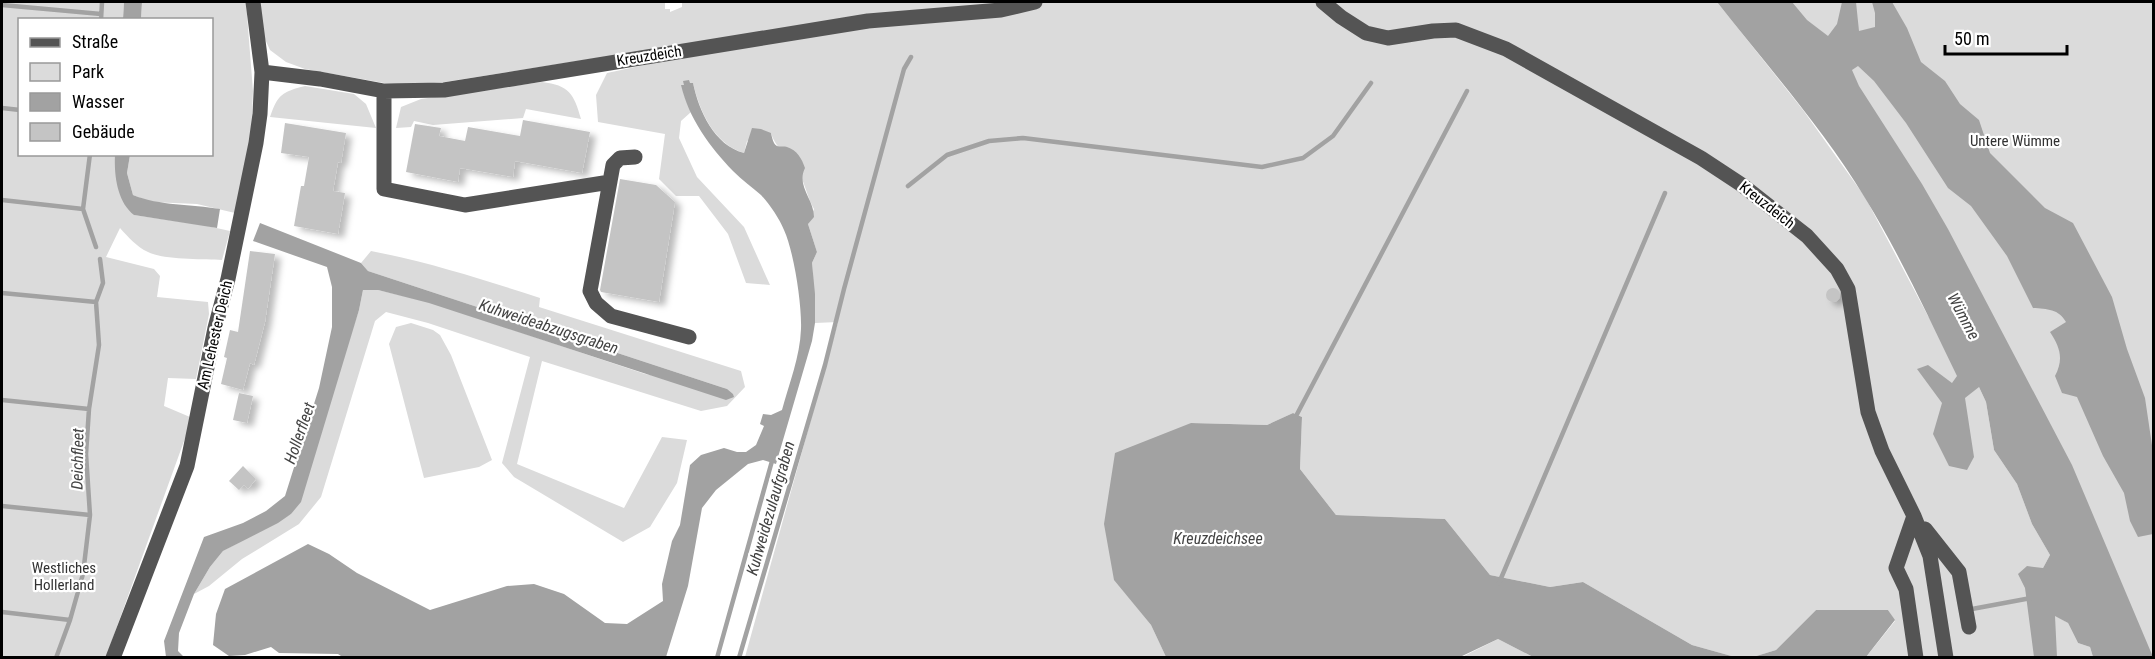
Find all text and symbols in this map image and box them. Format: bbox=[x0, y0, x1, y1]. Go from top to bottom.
legend bbox=[18, 18, 213, 156]
scale bar bbox=[1945, 18, 2066, 56]
text: 50 m bbox=[1954, 28, 1989, 49]
text: Straße bbox=[72, 31, 118, 52]
street label: Kreuzdeich bbox=[615, 42, 683, 70]
text: Park bbox=[72, 61, 104, 82]
text: Wasser bbox=[72, 91, 125, 112]
text: Gebäude bbox=[72, 121, 135, 142]
park label: Untere Wümme bbox=[1970, 132, 2060, 150]
street label: Kreuzdeich bbox=[1736, 178, 1798, 232]
street label: Am Lehester Deich bbox=[194, 279, 236, 391]
water label: Wümme bbox=[1943, 290, 1984, 343]
water label: Kuhweideabzugsgraben bbox=[477, 295, 621, 358]
water label: Hollerfleet bbox=[280, 400, 319, 466]
water label: Deichfleet bbox=[67, 428, 88, 490]
water label: Kuhweidezulaufgraben bbox=[742, 439, 799, 577]
water label: Kreuzdeichsee bbox=[1173, 529, 1263, 548]
park label: Westliches Hollerland bbox=[32, 559, 96, 594]

